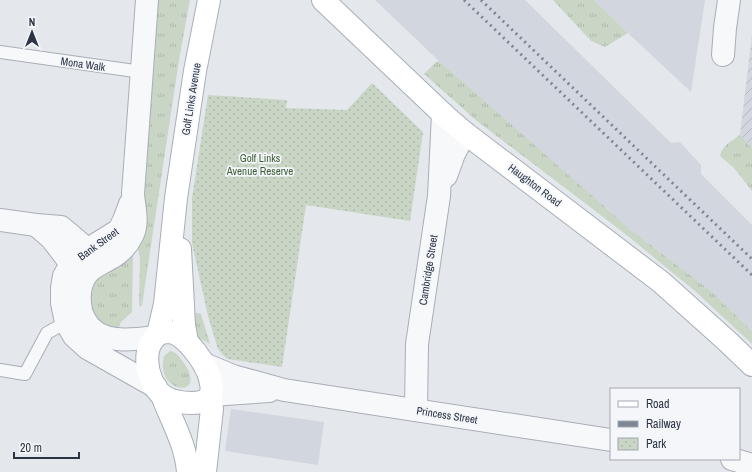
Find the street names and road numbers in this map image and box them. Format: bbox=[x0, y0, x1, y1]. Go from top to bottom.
street label: Mona Walk bbox=[60, 54, 107, 74]
street label: Golf Links Avenue bbox=[178, 62, 204, 136]
street label: Haughton Road bbox=[506, 160, 564, 210]
street label: Bank Street bbox=[75, 224, 122, 264]
street label: Cambridge Street bbox=[416, 233, 441, 306]
street label: Princess Street bbox=[415, 403, 479, 427]

